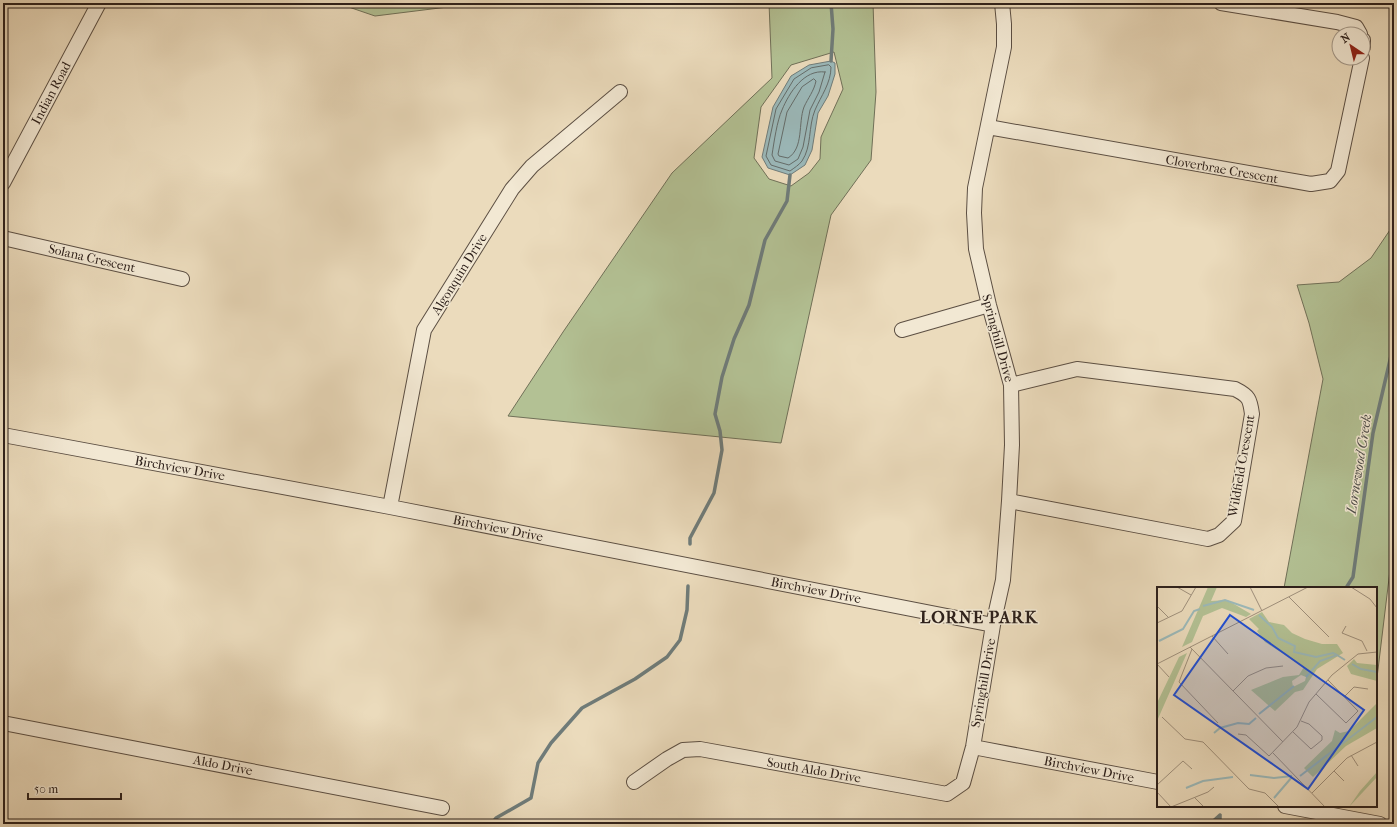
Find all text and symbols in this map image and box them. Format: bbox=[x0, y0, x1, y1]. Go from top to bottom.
north arrow bbox=[1331, 26, 1371, 66]
text: N bbox=[1338, 30, 1353, 46]
street label: Indian Road bbox=[28, 58, 74, 127]
street label: Cloverbrae Crescent bbox=[1165, 152, 1280, 186]
street label: Algonquin Drive bbox=[427, 230, 490, 318]
street label: Solana Crescent bbox=[47, 241, 137, 275]
street label: Springhill Drive bbox=[979, 292, 1017, 384]
street label: Wildfield Crescent bbox=[1224, 413, 1257, 519]
water label: Lornewood Creek bbox=[1343, 413, 1375, 516]
street label: Birchview Drive bbox=[134, 453, 227, 483]
street label: Birchview Drive bbox=[452, 512, 545, 544]
street label: Birchview Drive bbox=[770, 574, 863, 606]
inset map bbox=[1157, 587, 1377, 807]
district label: LORNE PARK bbox=[920, 607, 1039, 627]
street label: Springhill Drive bbox=[968, 637, 998, 729]
street label: Aldo Drive bbox=[191, 752, 255, 778]
street label: Birchview Drive bbox=[1043, 753, 1136, 785]
street label: South Aldo Drive bbox=[766, 754, 863, 786]
scale bar bbox=[28, 775, 121, 801]
text: 50 m bbox=[34, 782, 58, 796]

